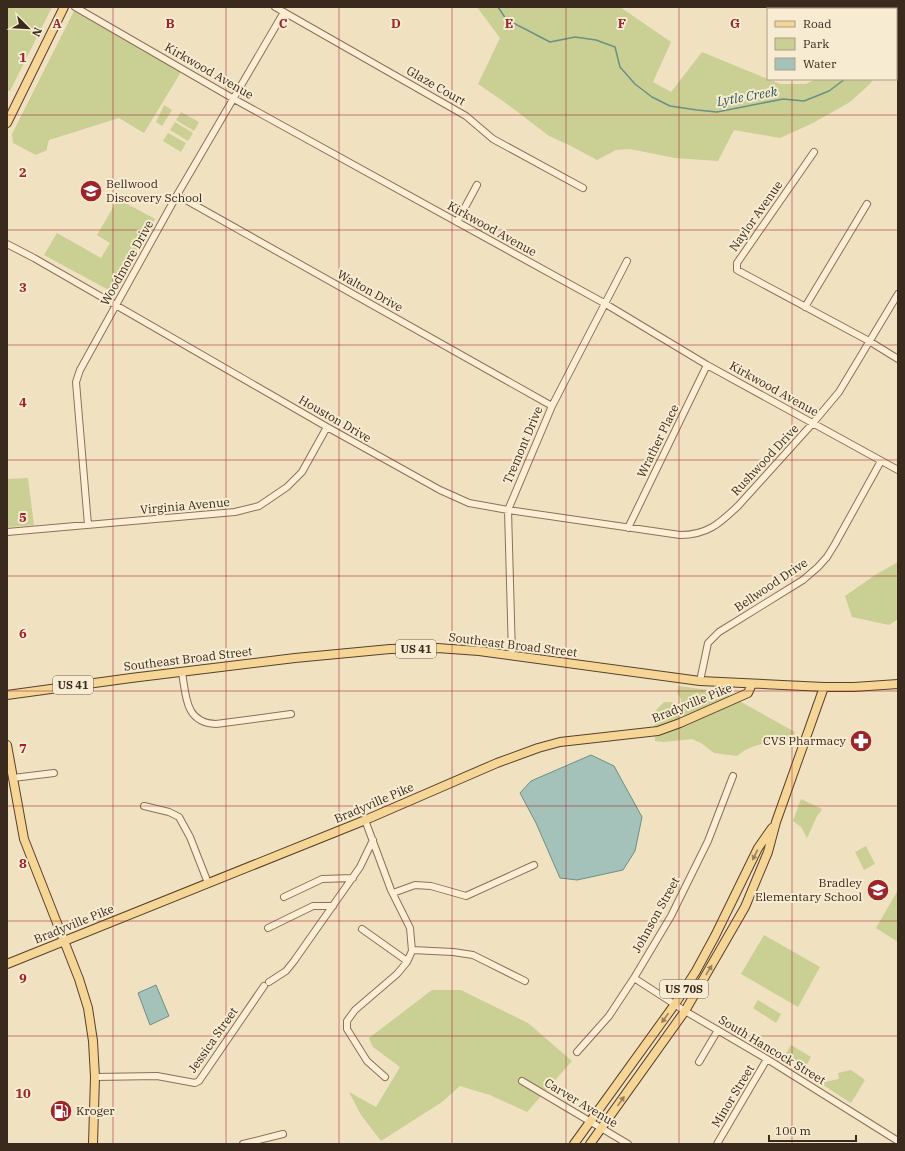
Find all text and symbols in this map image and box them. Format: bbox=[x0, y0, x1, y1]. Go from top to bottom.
north arrow bbox=[8, 8, 48, 48]
legend bbox=[767, 8, 897, 80]
text: A bbox=[52, 15, 62, 32]
text: B bbox=[165, 15, 175, 32]
text: C bbox=[279, 15, 288, 32]
text: D bbox=[391, 15, 401, 32]
text: E bbox=[505, 15, 513, 32]
text: F bbox=[618, 15, 626, 32]
text: G bbox=[730, 15, 740, 32]
text: Road bbox=[803, 16, 832, 31]
text: N bbox=[29, 25, 45, 39]
text: Park bbox=[803, 36, 829, 51]
street label: Kirkwood Avenue bbox=[162, 39, 256, 102]
text: 1 bbox=[19, 49, 27, 66]
text: Water bbox=[803, 56, 837, 71]
street label: Glaze Court bbox=[404, 63, 468, 108]
water label: Lytle Creek bbox=[714, 83, 779, 110]
text: 2 bbox=[19, 164, 27, 181]
place label: Bellwood Discovery School bbox=[106, 176, 203, 205]
school or university icon: Bellwood Discovery School bbox=[78, 178, 104, 204]
street label: Naylor Avenue bbox=[726, 178, 785, 254]
street label: Kirkwood Avenue bbox=[445, 198, 540, 259]
street label: Woodmore Drive bbox=[97, 217, 156, 308]
street label: Walton Drive bbox=[335, 266, 406, 315]
text: 3 bbox=[19, 279, 27, 296]
street label: Kirkwood Avenue bbox=[727, 358, 822, 419]
street label: Houston Drive bbox=[296, 392, 374, 445]
text: 4 bbox=[19, 394, 27, 411]
street label: Wrather Place bbox=[633, 402, 682, 480]
street label: Tremont Drive bbox=[500, 404, 546, 486]
street label: Rushwood Drive bbox=[728, 421, 802, 498]
street label: Virginia Avenue bbox=[139, 494, 230, 517]
text: 5 bbox=[19, 509, 27, 526]
street label: Bellwood Drive bbox=[731, 555, 810, 615]
text: 6 bbox=[19, 625, 27, 642]
street label: Southeast Broad Street bbox=[448, 629, 578, 660]
road number: US 41 bbox=[396, 640, 436, 658]
street label: Southeast Broad Street bbox=[123, 643, 253, 674]
road number: US 41 bbox=[53, 676, 93, 694]
street label: Bradyville Pike bbox=[650, 680, 734, 725]
pharmacy icon: CVS Pharmacy bbox=[848, 728, 874, 754]
place label: CVS Pharmacy bbox=[763, 733, 847, 748]
text: 7 bbox=[19, 740, 27, 757]
street label: Bradyville Pike bbox=[332, 779, 416, 826]
one-way arrow bbox=[752, 850, 758, 861]
text: 8 bbox=[19, 855, 27, 872]
street label: Johnson Street bbox=[629, 874, 683, 955]
place label: Bradley Elementary School bbox=[755, 875, 863, 904]
school or university icon: Bradley Elementary School bbox=[865, 877, 891, 903]
street label: Bradyville Pike bbox=[32, 901, 116, 946]
one-way arrow bbox=[706, 964, 713, 976]
text: 9 bbox=[19, 970, 27, 987]
road number: US 70S bbox=[660, 980, 708, 998]
street label: Jessica Street bbox=[185, 1004, 241, 1075]
street label: South Hancock Street bbox=[716, 1012, 828, 1087]
one-way arrow bbox=[661, 1013, 669, 1023]
street label: Minor Street bbox=[708, 1062, 757, 1130]
street label: Carver Avenue bbox=[542, 1075, 621, 1130]
text: 10 bbox=[15, 1085, 31, 1102]
one-way arrow bbox=[617, 1096, 625, 1106]
fuel station icon: Kroger bbox=[48, 1098, 74, 1124]
place label: Kroger bbox=[76, 1103, 115, 1118]
scale bar bbox=[769, 1117, 856, 1143]
text: 100 m bbox=[775, 1123, 811, 1138]

